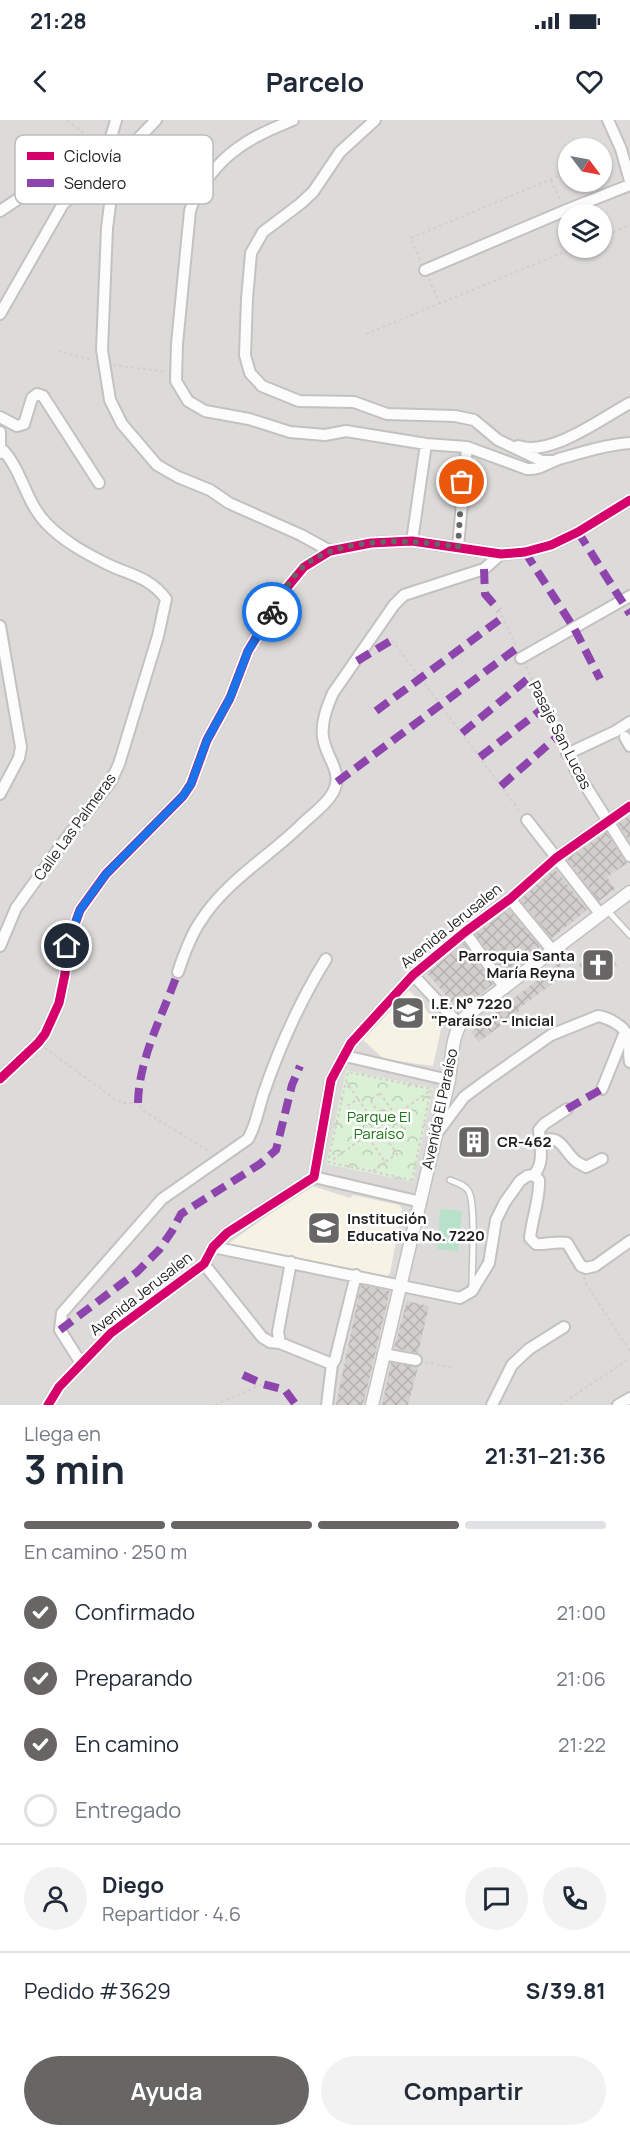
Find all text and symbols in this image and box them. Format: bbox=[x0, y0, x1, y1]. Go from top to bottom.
text: 21:28 bbox=[30, 6, 87, 36]
text: Parcelo bbox=[266, 63, 364, 100]
icon: back bbox=[24, 65, 57, 98]
icon: heart bbox=[573, 65, 606, 98]
legend bbox=[15, 135, 213, 204]
north arrow bbox=[558, 138, 612, 192]
map controls bbox=[558, 138, 612, 258]
text: Ciclovía bbox=[64, 145, 121, 167]
text: Sendero bbox=[64, 172, 126, 194]
button: layers bbox=[558, 204, 612, 258]
pin bbox=[436, 456, 487, 507]
icon: bag bbox=[445, 465, 478, 498]
courier bbox=[242, 582, 302, 642]
icon: bike bbox=[256, 596, 289, 629]
street label: Pasaje San Lucas bbox=[524, 677, 597, 793]
street label: Calle Las Palmeras bbox=[28, 769, 121, 885]
street label: Avenida Jerusalen bbox=[396, 878, 506, 973]
pin bbox=[41, 920, 92, 971]
icon: home bbox=[50, 929, 83, 962]
place label: Parroquia Santa María Reyna bbox=[458, 945, 575, 983]
church icon: Parroquia Santa María Reyna bbox=[580, 947, 616, 983]
place label: I.E. N° 7220 "Paraíso" - Inicial bbox=[431, 993, 554, 1031]
school or university icon: I.E. N° 7220 "Paraíso" - Inicial bbox=[390, 995, 426, 1031]
street label: Avenida El Paraíso bbox=[416, 1046, 463, 1171]
park label: Parque El Paraíso bbox=[347, 1106, 411, 1144]
building icon: CR-462 bbox=[456, 1124, 492, 1160]
place label: CR-462 bbox=[497, 1131, 552, 1152]
place label: Institución Educativa No. 7220 bbox=[347, 1208, 485, 1246]
school or university icon: Institución Educativa No. 7220 bbox=[306, 1210, 342, 1246]
street label: Avenida Jerusalen bbox=[85, 1247, 196, 1340]
text: Llega en bbox=[24, 1420, 101, 1447]
text: 21:31–21:36 bbox=[485, 1441, 606, 1471]
text: 3 min bbox=[24, 1442, 125, 1496]
text: En camino · 250 m bbox=[24, 1538, 187, 1565]
icon: check bbox=[24, 1596, 57, 1629]
text: Confirmado bbox=[75, 1597, 195, 1627]
text: 21:00 bbox=[556, 1599, 606, 1626]
icon: check bbox=[24, 1662, 57, 1695]
text: Preparando bbox=[75, 1663, 193, 1693]
text: 21:06 bbox=[556, 1665, 606, 1692]
icon: check bbox=[24, 1728, 57, 1761]
text: En camino bbox=[75, 1729, 179, 1759]
text: 21:22 bbox=[558, 1731, 606, 1758]
text: Entregado bbox=[75, 1795, 181, 1825]
button: person bbox=[24, 1867, 87, 1930]
button: chat bbox=[465, 1867, 528, 1930]
button: phone bbox=[543, 1867, 606, 1930]
text: Diego bbox=[102, 1870, 164, 1900]
text: Repartidor · 4.6 bbox=[102, 1900, 241, 1927]
text: Pedido #3629 bbox=[24, 1976, 171, 2006]
text: S/39.81 bbox=[526, 1976, 606, 2006]
button: Ayuda bbox=[24, 2056, 309, 2125]
button: Compartir bbox=[321, 2056, 606, 2125]

